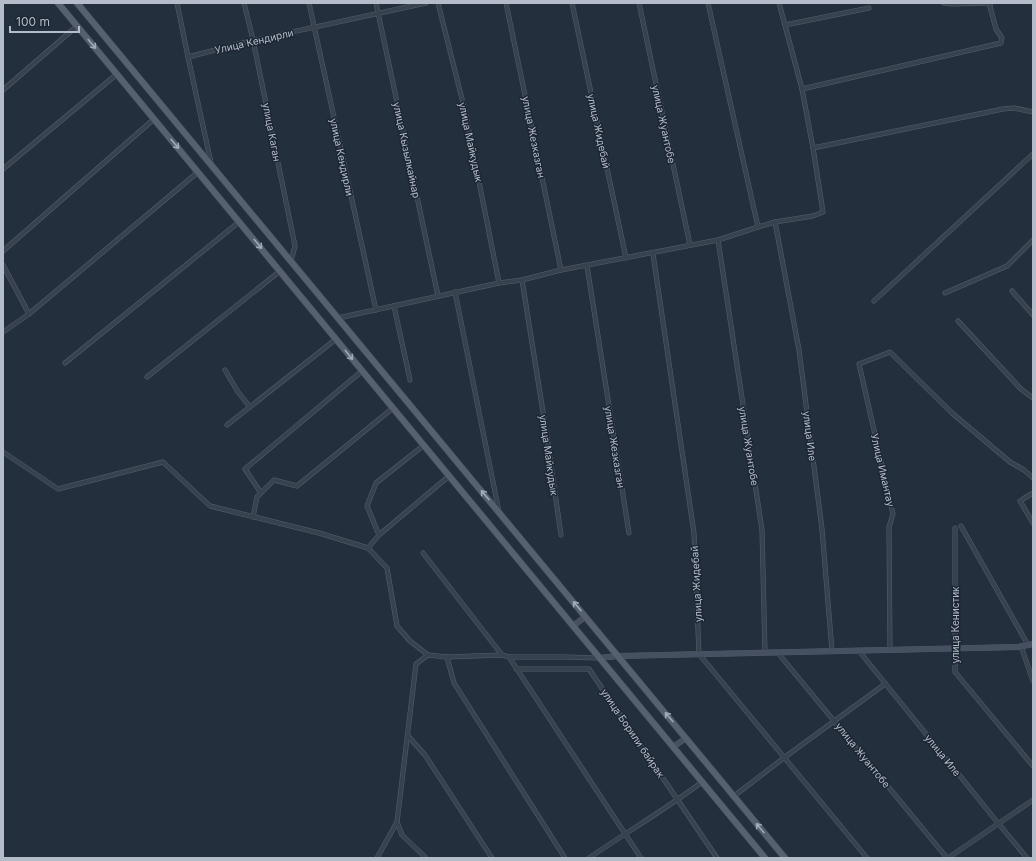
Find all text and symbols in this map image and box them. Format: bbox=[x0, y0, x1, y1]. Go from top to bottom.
scale bar bbox=[10, 8, 79, 34]
text: 100 m bbox=[16, 14, 50, 29]
street label: Улица Кендирли bbox=[213, 26, 295, 56]
one-way arrow bbox=[88, 38, 96, 49]
street label: улица Жуантобе bbox=[650, 84, 678, 165]
street label: улица Жидебай bbox=[585, 92, 613, 170]
street label: улица Жезказган bbox=[520, 95, 548, 179]
street label: улица Кызылкайнар bbox=[391, 101, 423, 199]
street label: улица Майкудык bbox=[457, 101, 485, 184]
street label: улица Каган bbox=[260, 102, 284, 162]
street label: улица Кендирли bbox=[328, 117, 356, 197]
one-way arrow bbox=[170, 139, 179, 149]
one-way arrow bbox=[253, 239, 262, 250]
one-way arrow bbox=[345, 350, 354, 361]
street label: улица Жезказган bbox=[603, 405, 627, 489]
street label: улица Жуантобе bbox=[737, 405, 761, 487]
street label: улица Иле bbox=[801, 410, 819, 462]
street label: улица Майкудык bbox=[537, 414, 561, 497]
street label: Улица Имантау bbox=[869, 432, 897, 508]
one-way arrow bbox=[481, 490, 489, 501]
street label: улица Жидебай bbox=[688, 546, 704, 622]
street label: улица Кенистик bbox=[949, 586, 961, 664]
one-way arrow bbox=[572, 601, 581, 612]
street label: улица Борили байрак bbox=[599, 686, 668, 780]
one-way arrow bbox=[664, 712, 673, 723]
street label: улица Жуантобе bbox=[833, 720, 893, 790]
street label: улица Иле bbox=[922, 732, 964, 778]
one-way arrow bbox=[756, 823, 765, 833]

